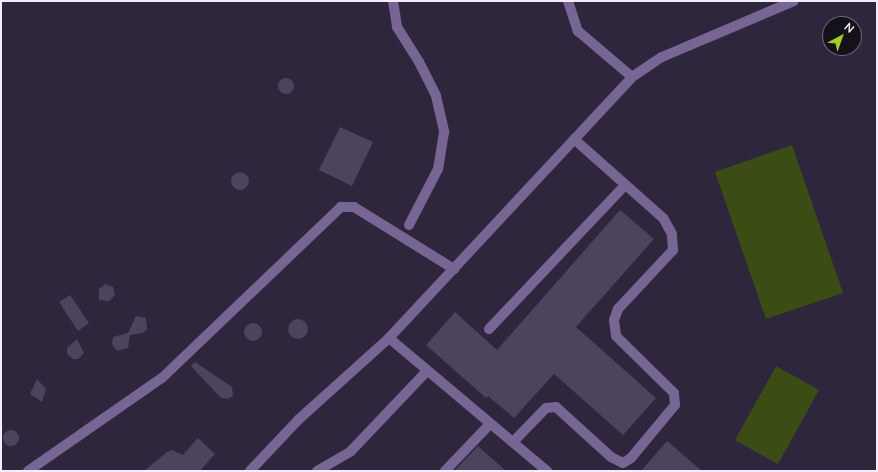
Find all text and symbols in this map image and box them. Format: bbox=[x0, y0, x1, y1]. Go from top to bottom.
north arrow bbox=[822, 16, 862, 56]
text: N bbox=[842, 20, 857, 35]

